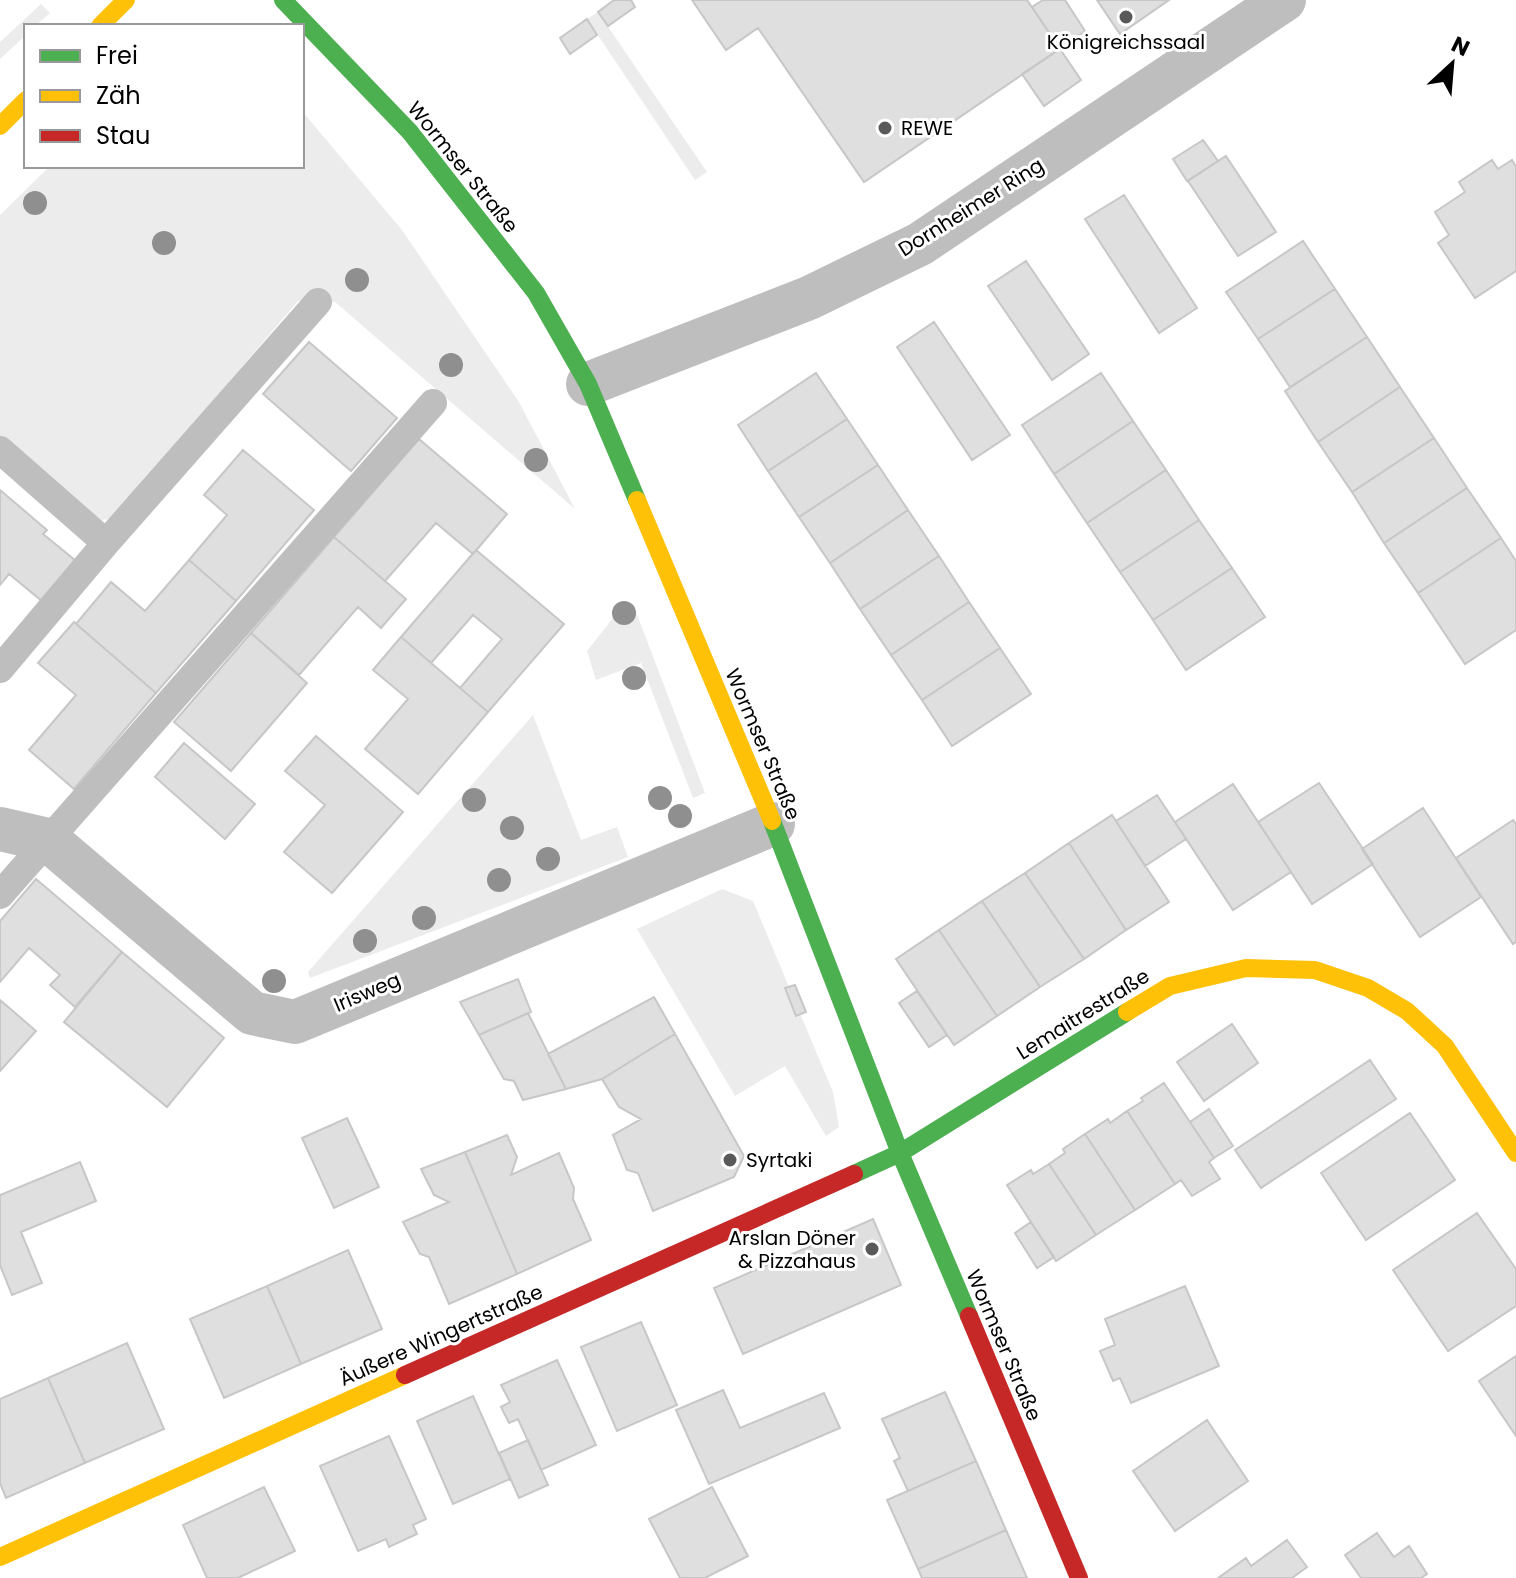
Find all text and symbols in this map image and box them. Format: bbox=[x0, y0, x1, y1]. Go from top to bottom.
marker: Königreichssaal bbox=[1117, 8, 1135, 26]
legend bbox=[24, 24, 304, 168]
north arrow bbox=[1412, 24, 1492, 104]
place label: Königreichssaal bbox=[1047, 28, 1205, 56]
text: N bbox=[1446, 29, 1475, 64]
text: Frei bbox=[96, 39, 138, 72]
text: Zäh bbox=[96, 79, 141, 112]
street label: Wormser Straße bbox=[401, 95, 525, 239]
place label: REWE bbox=[901, 114, 953, 142]
text: Stau bbox=[96, 119, 150, 152]
marker: REWE bbox=[876, 119, 894, 137]
street label: Dornheimer Ring bbox=[893, 151, 1049, 263]
street label: Wormser Straße bbox=[718, 664, 808, 824]
street label: Lemaitrestraße bbox=[1011, 962, 1155, 1066]
street label: Irisweg bbox=[329, 965, 405, 1019]
place label: Syrtaki bbox=[746, 1146, 812, 1174]
marker: Syrtaki bbox=[721, 1151, 739, 1169]
place label: Arslan Döner & Pizzahaus bbox=[728, 1224, 856, 1275]
marker: Arslan Döner & Pizzahaus bbox=[863, 1240, 881, 1258]
street label: Wormser Straße bbox=[959, 1265, 1049, 1425]
street label: Äußere Wingertstraße bbox=[335, 1277, 547, 1393]

